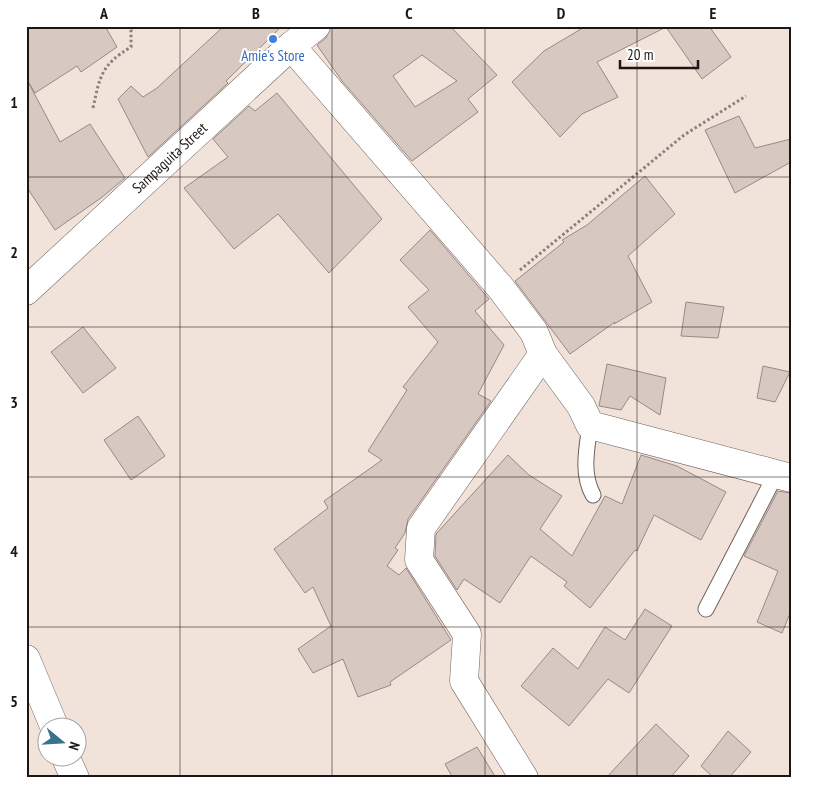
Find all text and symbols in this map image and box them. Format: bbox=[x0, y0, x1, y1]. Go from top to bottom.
text: A bbox=[99, 3, 109, 23]
text: B bbox=[252, 3, 260, 23]
text: C bbox=[405, 3, 413, 23]
text: D bbox=[557, 3, 566, 23]
text: E bbox=[710, 3, 717, 23]
marker: Amie's Store bbox=[267, 33, 279, 45]
scale bar bbox=[620, 38, 697, 70]
text: 20 m bbox=[627, 45, 653, 64]
place label: Amie's Store bbox=[241, 46, 305, 65]
text: 1 bbox=[10, 92, 18, 112]
street label: Sampaguita Street bbox=[128, 118, 211, 197]
text: 2 bbox=[10, 242, 18, 262]
text: 3 bbox=[10, 392, 18, 412]
text: 4 bbox=[10, 541, 18, 561]
text: 5 bbox=[10, 691, 18, 711]
north arrow bbox=[38, 716, 88, 766]
text: N bbox=[65, 740, 84, 752]

